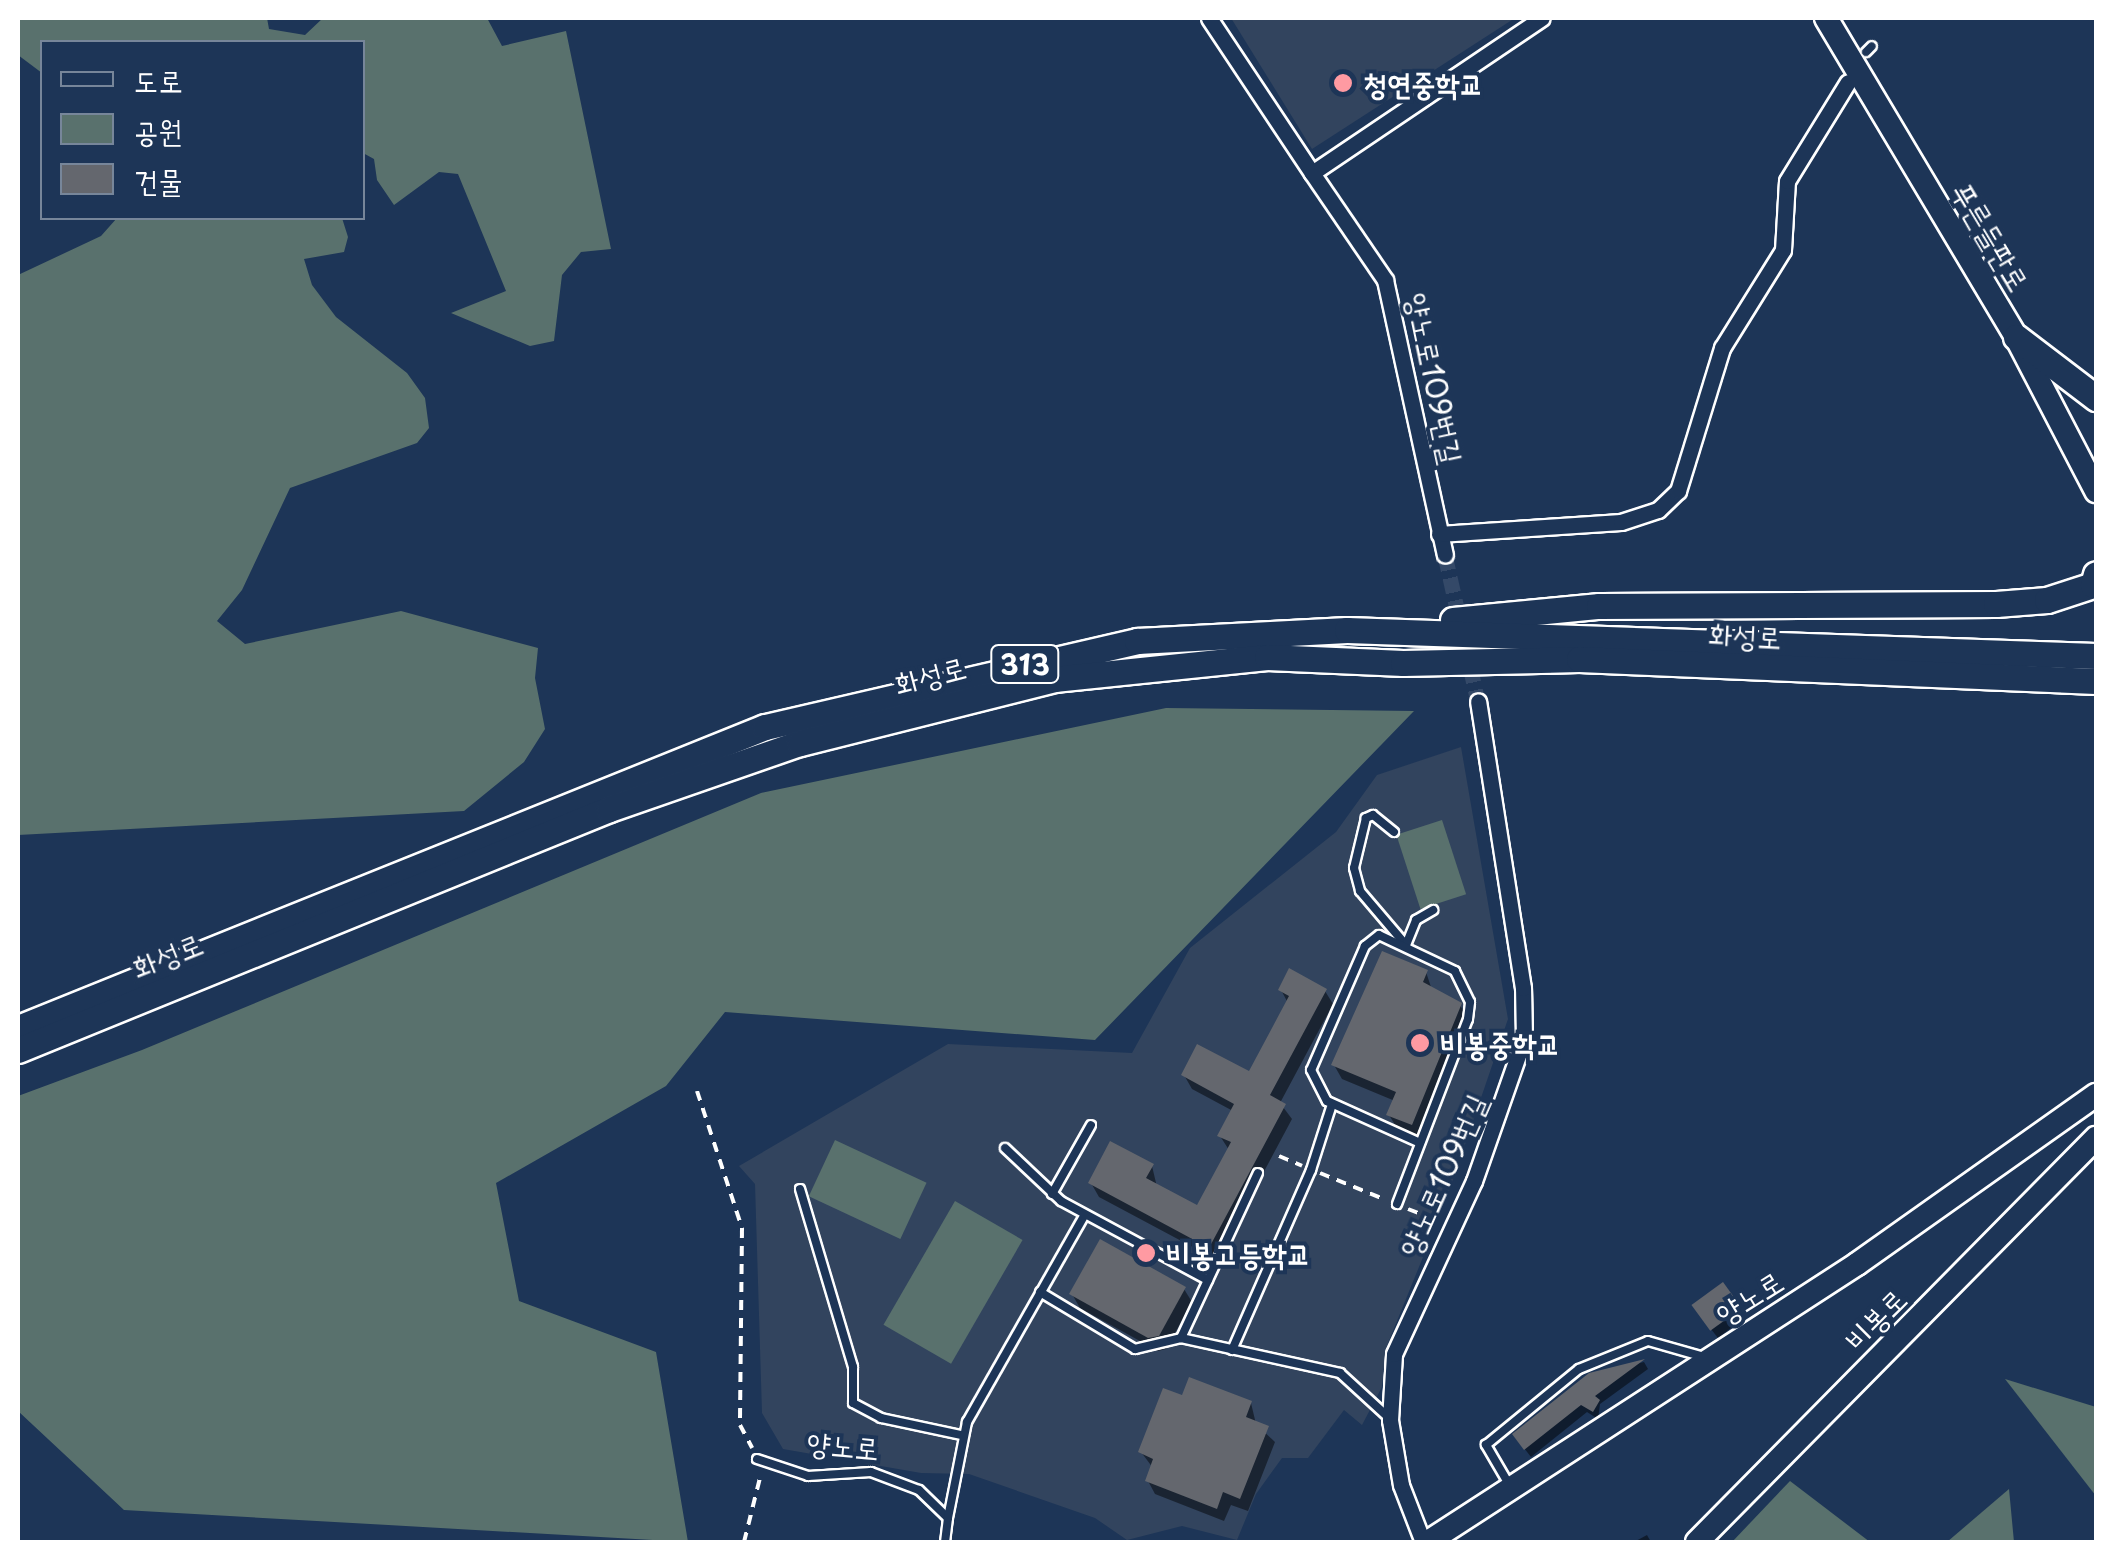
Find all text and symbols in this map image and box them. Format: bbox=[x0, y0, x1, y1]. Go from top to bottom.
legend bbox=[40, 40, 365, 220]
text: 도로 bbox=[134, 57, 182, 102]
place label: 청연중학교 bbox=[1363, 65, 1484, 101]
marker: 청연중학교 bbox=[1332, 72, 1354, 94]
text: 공원 bbox=[134, 107, 182, 152]
text: 건물 bbox=[134, 157, 182, 202]
street label: 푸른들판로 bbox=[1944, 175, 2038, 297]
street label: 양노로109번길 bbox=[1399, 289, 1471, 467]
street label: 화성로 bbox=[1708, 615, 1782, 655]
road number: 313 bbox=[990, 641, 1060, 687]
street label: 화성로 bbox=[890, 648, 970, 702]
street label: 화성로 bbox=[127, 925, 207, 985]
place label: 비봉중학교 bbox=[1440, 1025, 1561, 1061]
marker: 비봉중학교 bbox=[1409, 1032, 1431, 1054]
street label: 양노로109번길 bbox=[1390, 1088, 1494, 1262]
place label: 비봉고등학교 bbox=[1166, 1235, 1311, 1271]
marker: 비봉고등학교 bbox=[1135, 1242, 1157, 1264]
street label: 양노로 bbox=[1709, 1263, 1789, 1331]
street label: 비봉로 bbox=[1837, 1281, 1913, 1357]
street label: 양노로 bbox=[805, 1424, 881, 1466]

